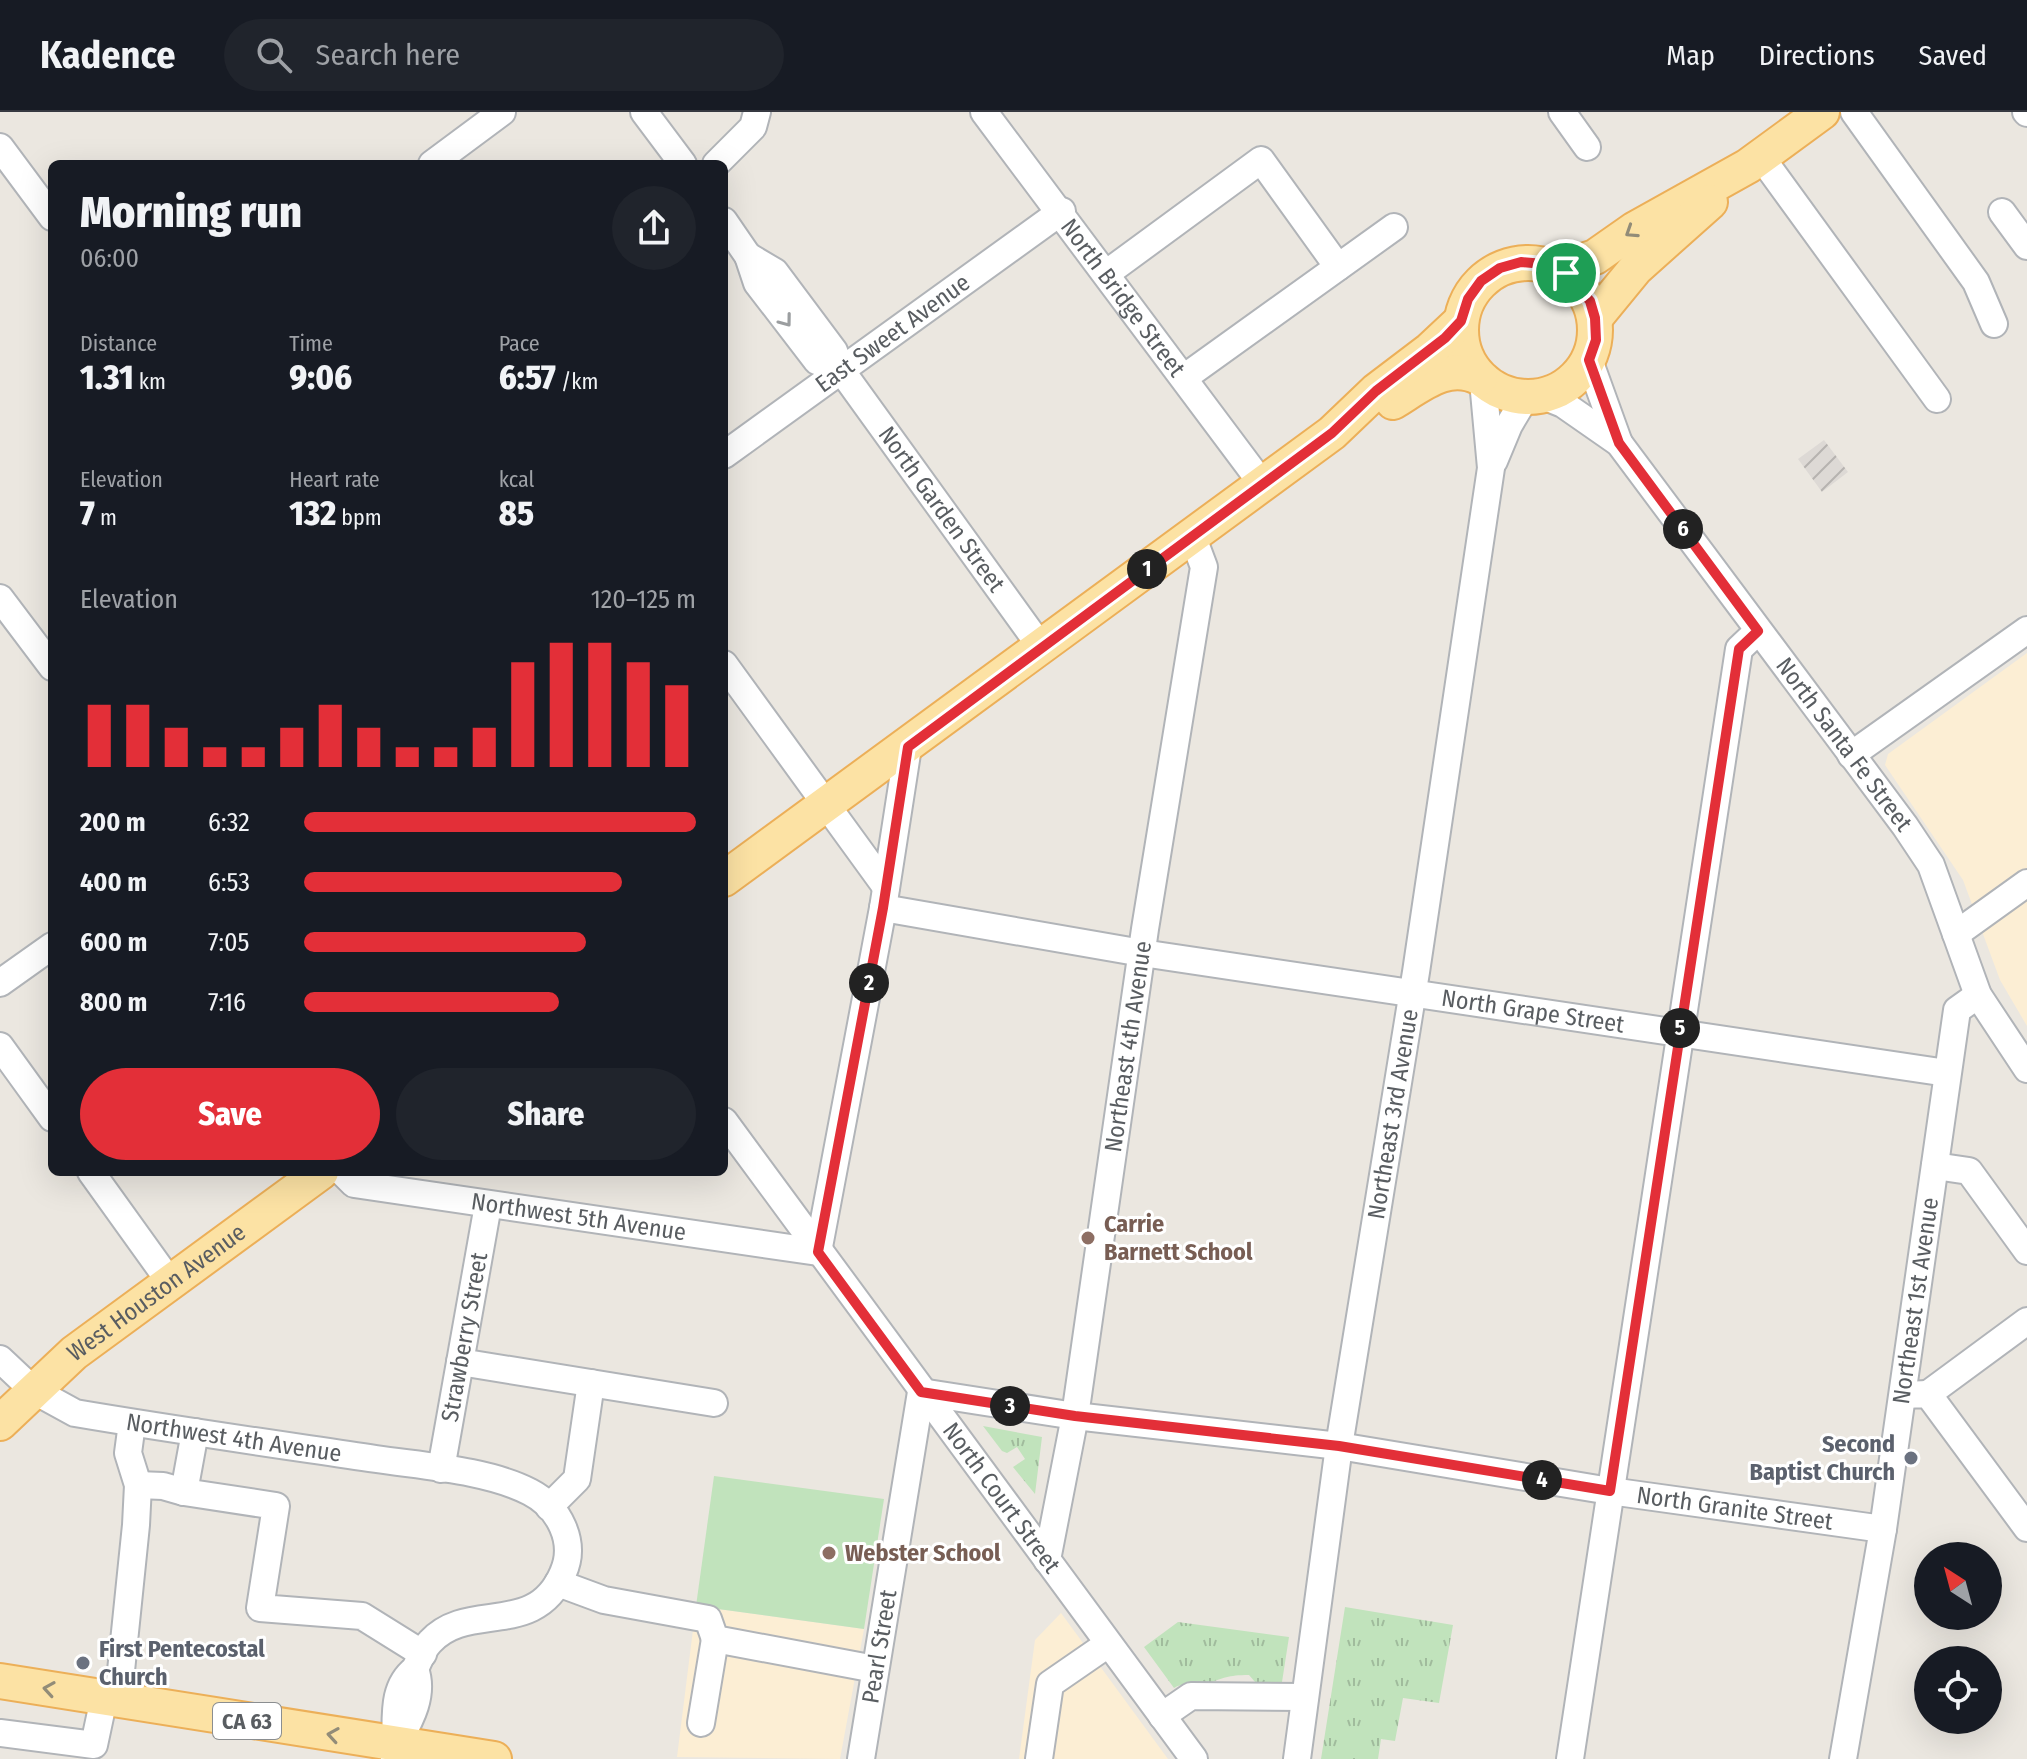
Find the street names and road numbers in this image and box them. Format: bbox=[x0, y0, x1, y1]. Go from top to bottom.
street label: North Bridge Street bbox=[1055, 213, 1191, 382]
street label: East Sweet Avenue bbox=[810, 268, 975, 398]
street label: North Garden Street bbox=[873, 421, 1011, 597]
street label: North Santa Fe Street bbox=[1770, 652, 1918, 837]
street label: Northeast 4th Avenue bbox=[1099, 939, 1157, 1154]
street label: North Grape Street bbox=[1440, 984, 1626, 1039]
street label: Northeast 3rd Avenue bbox=[1362, 1007, 1424, 1221]
street label: Northwest 5th Avenue bbox=[469, 1187, 688, 1246]
street label: Northeast 1st Avenue bbox=[1887, 1196, 1944, 1406]
street label: West Houston Avenue bbox=[62, 1218, 251, 1367]
street label: Strawberry Street bbox=[436, 1250, 493, 1424]
street label: Northwest 4th Avenue bbox=[124, 1408, 343, 1468]
street label: North Court Street bbox=[937, 1417, 1066, 1579]
street label: North Granite Street bbox=[1635, 1481, 1835, 1536]
street label: Pearl Street bbox=[856, 1588, 902, 1705]
road number: CA 63 bbox=[213, 1703, 281, 1739]

